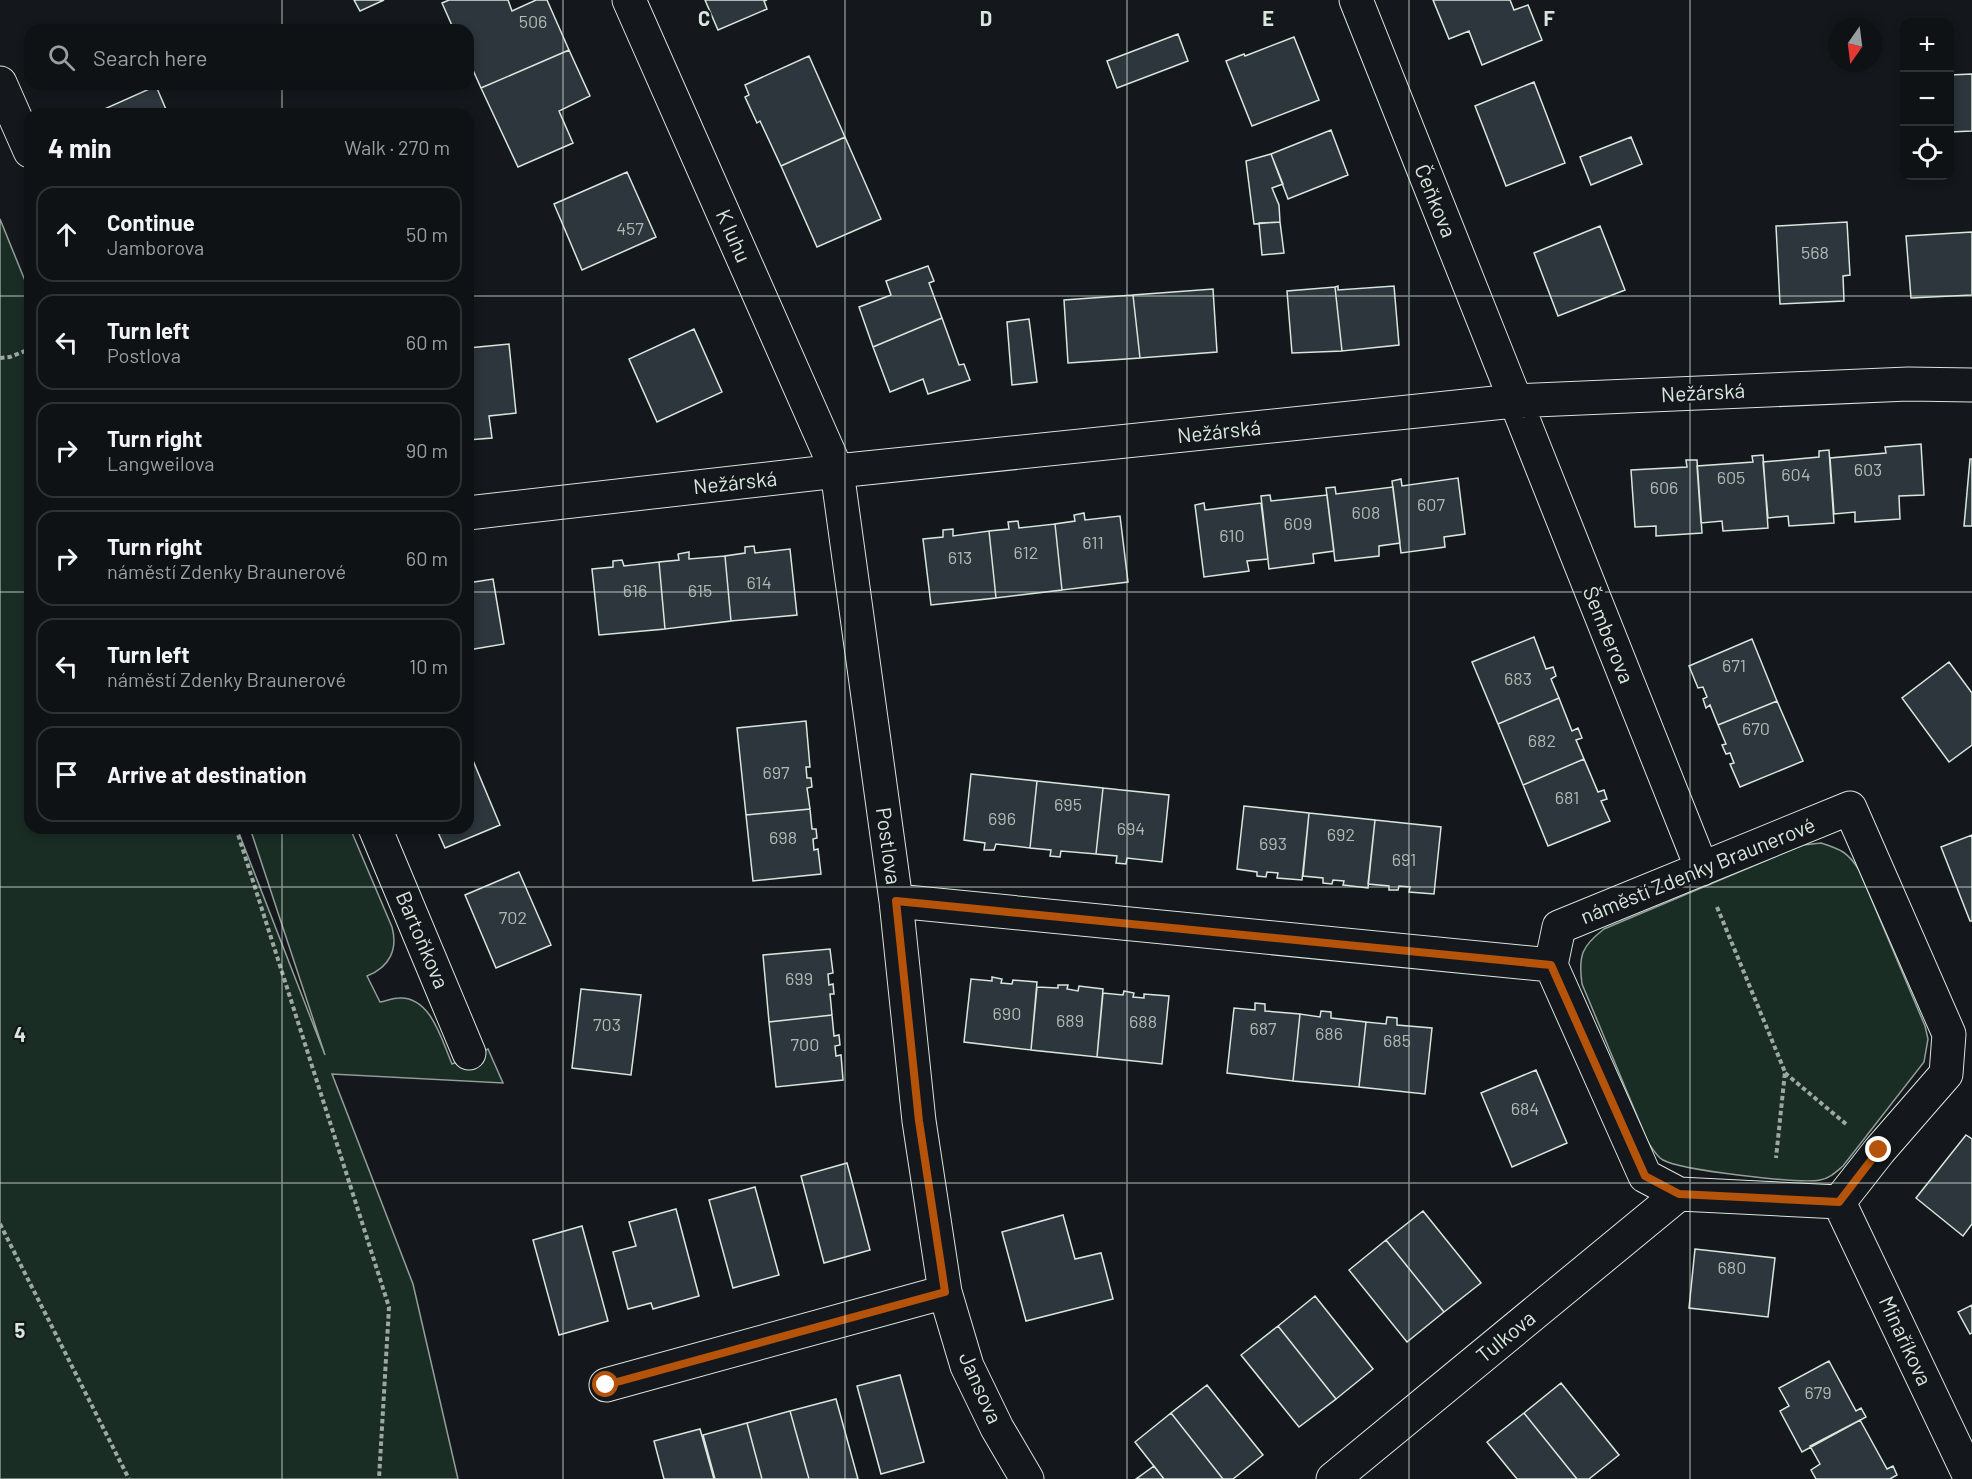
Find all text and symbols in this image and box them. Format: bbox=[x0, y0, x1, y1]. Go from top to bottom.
text: C bbox=[698, 6, 710, 30]
text: D bbox=[980, 6, 992, 30]
text: E bbox=[1262, 6, 1274, 30]
text: F bbox=[1543, 6, 1555, 30]
house number: 506 bbox=[519, 10, 547, 32]
north arrow bbox=[1828, 18, 1882, 72]
map controls bbox=[1900, 18, 1954, 180]
button: + bbox=[1900, 18, 1954, 72]
search box bbox=[24, 24, 474, 90]
icon: search bbox=[45, 41, 78, 74]
text: Search here bbox=[93, 44, 207, 70]
button: − bbox=[1900, 72, 1954, 126]
button: locate bbox=[1900, 126, 1954, 180]
text: 4 min bbox=[48, 132, 112, 163]
text: Walk · 270 m bbox=[344, 135, 450, 159]
street label: Čeňkova bbox=[1410, 160, 1462, 241]
street label: K luhu bbox=[712, 205, 757, 266]
text: Continue bbox=[107, 209, 195, 235]
house number: 457 bbox=[616, 217, 644, 239]
icon: ahead bbox=[50, 218, 83, 251]
text: 50 m bbox=[406, 222, 448, 246]
text: Jamborova bbox=[107, 235, 204, 259]
house number: 568 bbox=[1801, 241, 1829, 263]
text: Turn left bbox=[107, 317, 190, 343]
icon: left bbox=[50, 326, 83, 359]
text: 60 m bbox=[406, 330, 448, 354]
text: Postlova bbox=[107, 343, 181, 367]
street label: Nežárská bbox=[1660, 377, 1746, 406]
street label: Nežárská bbox=[1176, 414, 1262, 447]
text: Turn right bbox=[107, 425, 202, 451]
icon: right bbox=[50, 434, 83, 467]
text: 90 m bbox=[406, 438, 448, 462]
text: Langweilova bbox=[107, 451, 215, 475]
house number: 603 bbox=[1854, 458, 1882, 480]
house number: 604 bbox=[1781, 463, 1811, 485]
street label: Nežárská bbox=[692, 465, 778, 498]
house number: 605 bbox=[1717, 466, 1745, 488]
house number: 606 bbox=[1650, 476, 1678, 498]
house number: 607 bbox=[1417, 493, 1445, 515]
house number: 608 bbox=[1352, 501, 1380, 523]
house number: 609 bbox=[1284, 512, 1312, 534]
house number: 610 bbox=[1219, 524, 1245, 546]
house number: 611 bbox=[1082, 531, 1104, 553]
text: Turn right bbox=[107, 533, 202, 559]
house number: 612 bbox=[1014, 541, 1038, 563]
icon: right bbox=[50, 542, 83, 575]
text: 60 m bbox=[406, 546, 448, 570]
house number: 613 bbox=[948, 546, 972, 568]
text: náměstí Zdenky Braunerové bbox=[107, 559, 346, 583]
house number: 614 bbox=[746, 571, 772, 593]
house number: 616 bbox=[623, 579, 647, 601]
house number: 615 bbox=[688, 579, 712, 601]
street label: Šemberova bbox=[1579, 582, 1640, 687]
text: Turn left bbox=[107, 641, 190, 667]
icon: left bbox=[50, 650, 83, 683]
text: 10 m bbox=[409, 654, 448, 678]
house number: 671 bbox=[1722, 654, 1746, 676]
text: náměstí Zdenky Braunerové bbox=[107, 667, 346, 691]
house number: 683 bbox=[1504, 667, 1532, 689]
house number: 670 bbox=[1742, 717, 1770, 739]
house number: 682 bbox=[1528, 729, 1556, 751]
icon: arrive bbox=[50, 758, 83, 791]
text: Arrive at destination bbox=[107, 761, 306, 787]
house number: 697 bbox=[762, 761, 790, 783]
house number: 681 bbox=[1555, 786, 1579, 808]
house number: 695 bbox=[1054, 793, 1082, 815]
street label: Postlova bbox=[872, 806, 907, 886]
house number: 696 bbox=[988, 807, 1016, 829]
street label: náměstí Zdenky Braunerové bbox=[1576, 811, 1818, 928]
house number: 694 bbox=[1117, 817, 1145, 839]
house number: 692 bbox=[1327, 823, 1355, 845]
house number: 698 bbox=[769, 826, 797, 848]
house number: 693 bbox=[1259, 832, 1287, 854]
house number: 691 bbox=[1392, 848, 1416, 870]
street label: Bartoňkova bbox=[392, 887, 455, 992]
house number: 702 bbox=[499, 906, 527, 928]
house number: 699 bbox=[785, 967, 813, 989]
house number: 690 bbox=[993, 1002, 1021, 1024]
house number: 689 bbox=[1056, 1009, 1084, 1031]
house number: 688 bbox=[1129, 1010, 1157, 1032]
house number: 703 bbox=[593, 1013, 621, 1035]
house number: 687 bbox=[1249, 1017, 1277, 1039]
text: 4 bbox=[14, 1022, 26, 1046]
house number: 686 bbox=[1315, 1022, 1343, 1044]
house number: 685 bbox=[1383, 1029, 1411, 1051]
house number: 700 bbox=[791, 1033, 819, 1055]
house number: 684 bbox=[1511, 1097, 1539, 1119]
route end bbox=[1865, 1136, 1891, 1162]
house number: 680 bbox=[1718, 1256, 1746, 1278]
street label: Minaříkova bbox=[1875, 1292, 1938, 1389]
street label: Tulkova bbox=[1470, 1304, 1540, 1367]
text: 5 bbox=[15, 1318, 26, 1342]
street label: Jansova bbox=[955, 1348, 1008, 1427]
route start bbox=[592, 1371, 618, 1397]
house number: 679 bbox=[1804, 1381, 1832, 1403]

